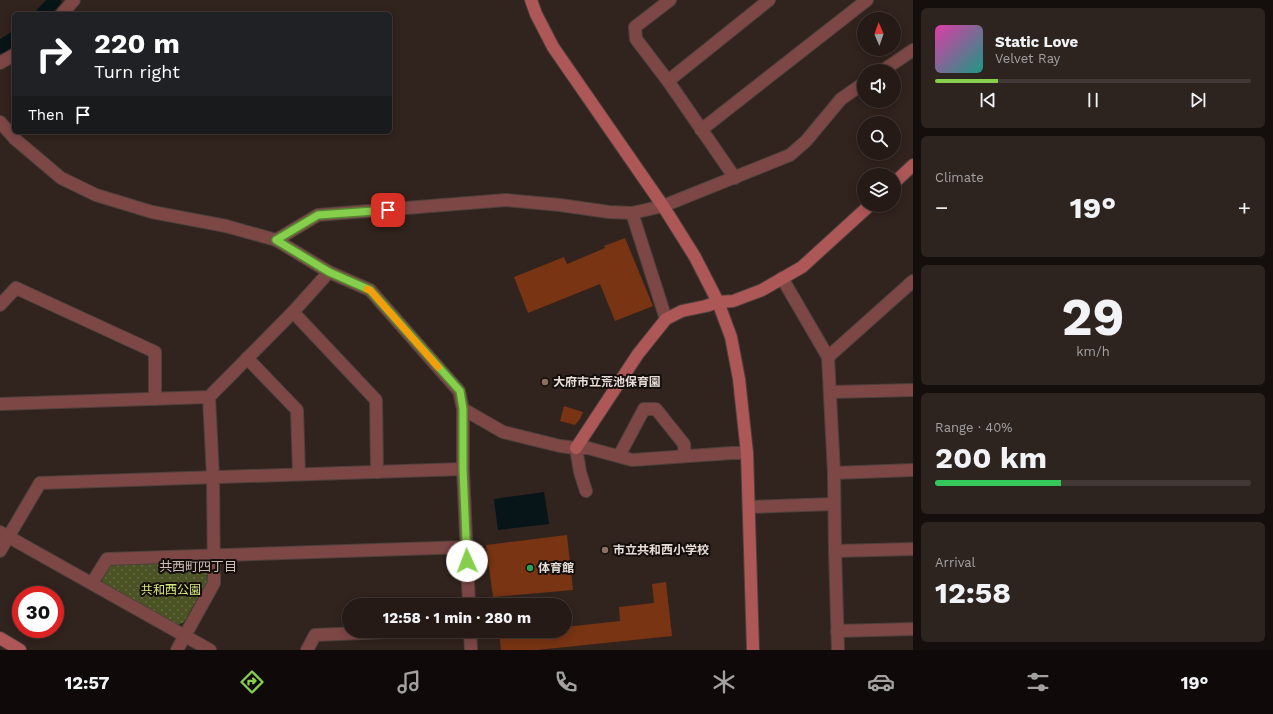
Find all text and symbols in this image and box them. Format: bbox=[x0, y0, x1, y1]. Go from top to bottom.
north arrow bbox=[857, 12, 901, 56]
map controls bbox=[857, 12, 901, 212]
text: 220 m bbox=[94, 27, 180, 60]
icon: right bbox=[28, 28, 80, 80]
text: Static Love bbox=[995, 33, 1078, 51]
text: Velvet Ray bbox=[995, 51, 1060, 66]
text: Turn right bbox=[94, 61, 180, 82]
button: sound bbox=[857, 64, 901, 108]
icon: previous bbox=[977, 89, 999, 111]
icon: pause bbox=[1082, 89, 1104, 111]
icon: next bbox=[1187, 89, 1209, 111]
icon: arrive bbox=[72, 104, 94, 126]
text: Then bbox=[28, 106, 64, 124]
button: search bbox=[857, 116, 901, 160]
button: layers bbox=[857, 168, 901, 212]
text: Climate bbox=[935, 170, 984, 185]
text: 19° bbox=[1070, 190, 1116, 225]
pin bbox=[371, 193, 405, 227]
text: − bbox=[935, 195, 948, 220]
text: + bbox=[1238, 195, 1251, 220]
icon: arrive bbox=[377, 199, 399, 221]
text: 29 bbox=[1061, 287, 1125, 348]
text: km/h bbox=[1076, 344, 1110, 359]
place label: 大府市立荒池保育園 bbox=[553, 375, 661, 389]
marker: 大府市立荒池保育園 bbox=[540, 377, 550, 387]
text: Range · 40% bbox=[935, 420, 1012, 435]
text: 200 km bbox=[935, 440, 1047, 475]
position arrow bbox=[446, 540, 488, 582]
place label: 市立共和西小学校 bbox=[613, 543, 709, 557]
marker: 市立共和西小学校 bbox=[600, 545, 610, 555]
text: Arrival bbox=[935, 555, 976, 570]
district label: 共西町四丁目 bbox=[159, 559, 237, 574]
place label: 体育館 bbox=[538, 561, 574, 575]
marker: 体育館 bbox=[525, 563, 535, 573]
text: 12:58 bbox=[935, 575, 1011, 610]
park label: 共和西公園 bbox=[141, 583, 201, 597]
speed limit sign: 30 bbox=[12, 586, 64, 638]
text: 12:58 · 1 min · 280 m bbox=[383, 609, 531, 627]
icon: directions bbox=[238, 668, 266, 696]
icon: music bbox=[395, 668, 423, 696]
icon: phone bbox=[552, 668, 580, 696]
icon: climate bbox=[710, 668, 738, 696]
icon: car bbox=[867, 668, 895, 696]
icon: filters bbox=[1024, 668, 1052, 696]
text: 12:57 bbox=[65, 672, 109, 693]
text: 19° bbox=[1181, 672, 1208, 693]

